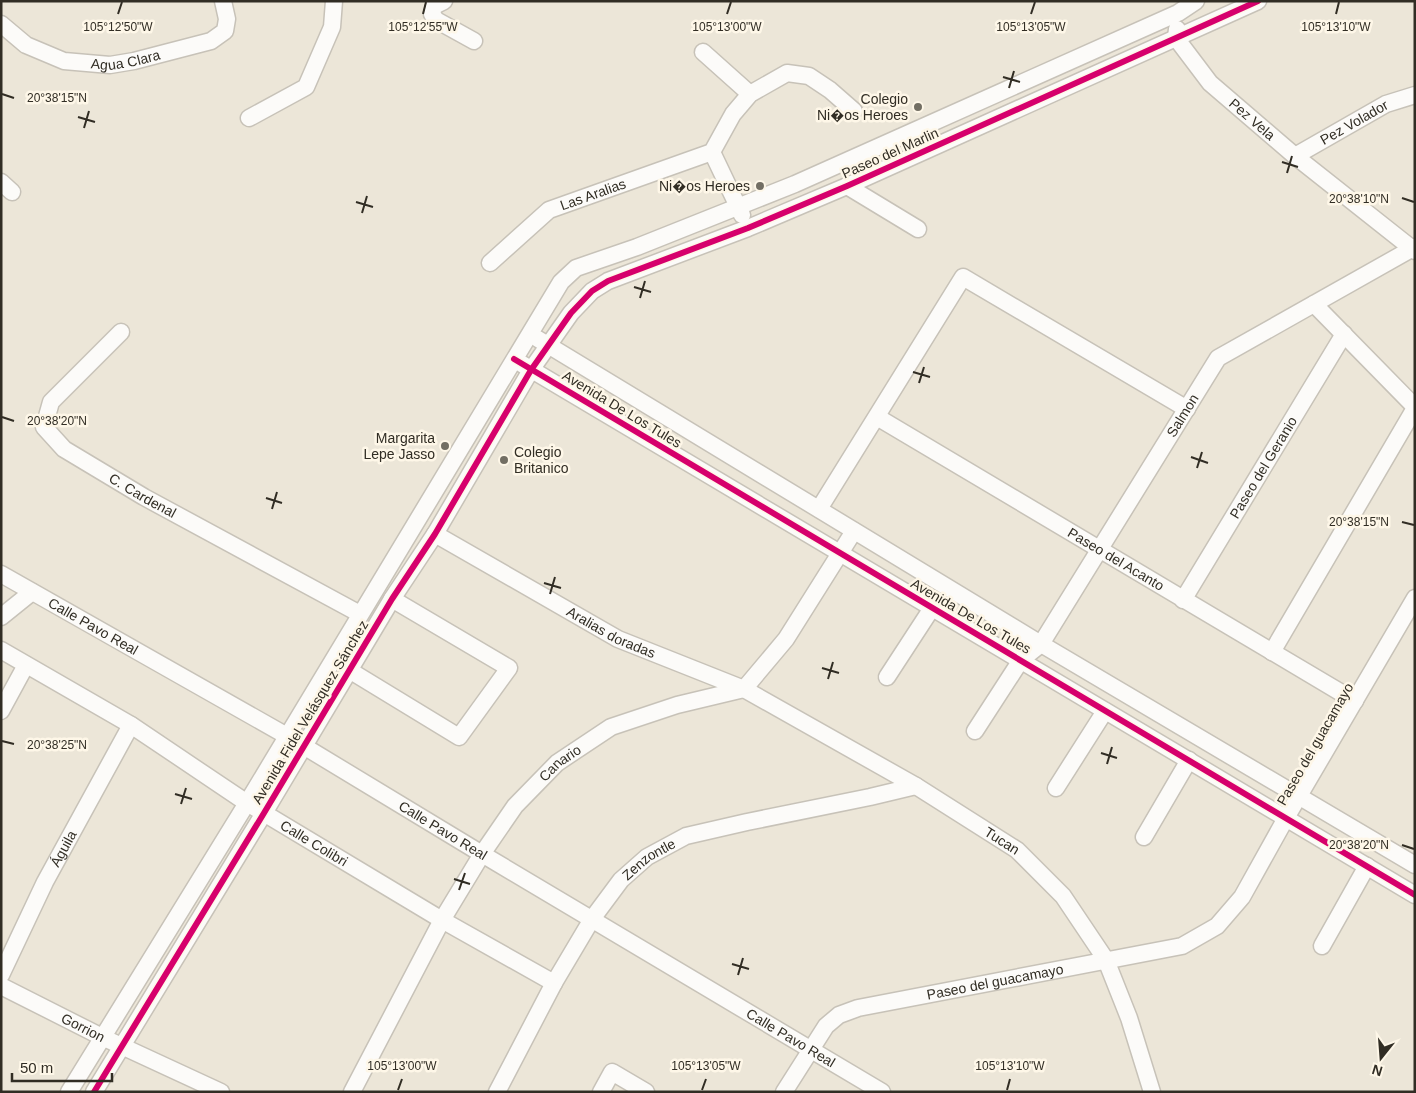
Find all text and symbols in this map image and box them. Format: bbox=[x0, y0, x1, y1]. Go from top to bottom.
text: 105°12'50"W bbox=[83, 20, 153, 34]
text: 105°12'55"W bbox=[388, 20, 458, 34]
text: 105°13'00"W bbox=[692, 20, 762, 34]
text: 105°13'05"W bbox=[996, 20, 1066, 34]
text: 105°13'10"W bbox=[1301, 20, 1371, 34]
street label: Agua Clara bbox=[90, 46, 162, 73]
text: 20°38'15"N bbox=[27, 91, 87, 105]
place label: Colegio Ni�os Heroes bbox=[817, 91, 908, 123]
street label: Pez Vela bbox=[1226, 95, 1278, 143]
street label: Pez Volador bbox=[1317, 96, 1391, 148]
marker: Colegio Ni�os Heroes bbox=[912, 101, 924, 113]
street label: Paseo del Marlin bbox=[839, 124, 941, 182]
street label: Las Aralias bbox=[558, 175, 628, 213]
place label: Ni�os Heroes bbox=[659, 178, 750, 194]
marker: Ni�os Heroes bbox=[754, 180, 766, 192]
text: 20°38'10"N bbox=[1329, 192, 1389, 206]
street label: Avenida De Los Tules bbox=[560, 367, 684, 451]
street label: Salmon bbox=[1163, 391, 1202, 440]
street label: Paseo del Geranio bbox=[1226, 413, 1300, 521]
text: 20°38'20"N bbox=[27, 414, 87, 428]
place label: Margarita Lepe Jasso bbox=[363, 430, 435, 462]
marker: Margarita Lepe Jasso bbox=[439, 440, 451, 452]
place label: Colegio Britanico bbox=[514, 444, 569, 476]
marker: Colegio Britanico bbox=[498, 454, 510, 466]
street label: C. Cardenal bbox=[106, 470, 179, 521]
text: 20°38'15"N bbox=[1329, 515, 1389, 529]
street label: Paseo del Acanto bbox=[1065, 524, 1167, 594]
street label: Avenida De Los Tules bbox=[908, 575, 1034, 657]
street label: Calle Pavo Real bbox=[46, 595, 141, 658]
street label: Aralias doradas bbox=[564, 603, 658, 661]
street label: Avenida Fidel Velásquez Sánchez bbox=[249, 617, 371, 807]
street label: Paseo del guacamayo bbox=[1273, 680, 1357, 808]
text: 20°38'25"N bbox=[27, 738, 87, 752]
street label: Canario bbox=[536, 741, 584, 784]
street label: Calle Pavo Real bbox=[396, 798, 490, 863]
street label: Calle Colibri bbox=[277, 817, 351, 870]
street label: Tucan bbox=[982, 824, 1023, 858]
street label: Águila bbox=[47, 827, 80, 870]
street label: Zenzontle bbox=[619, 835, 678, 883]
text: 20°38'20"N bbox=[1329, 838, 1389, 852]
street label: Paseo del guacamayo bbox=[925, 961, 1065, 1003]
street label: Calle Pavo Real bbox=[744, 1005, 838, 1070]
street label: Gorrion bbox=[59, 1010, 108, 1045]
north arrow bbox=[1356, 1033, 1406, 1083]
scale bar bbox=[12, 1050, 112, 1082]
text: 50 m bbox=[20, 1059, 53, 1076]
text: 105°13'00"W bbox=[367, 1059, 437, 1073]
text: 105°13'05"W bbox=[671, 1059, 741, 1073]
text: 105°13'10"W bbox=[975, 1059, 1045, 1073]
text: N bbox=[1370, 1061, 1384, 1080]

